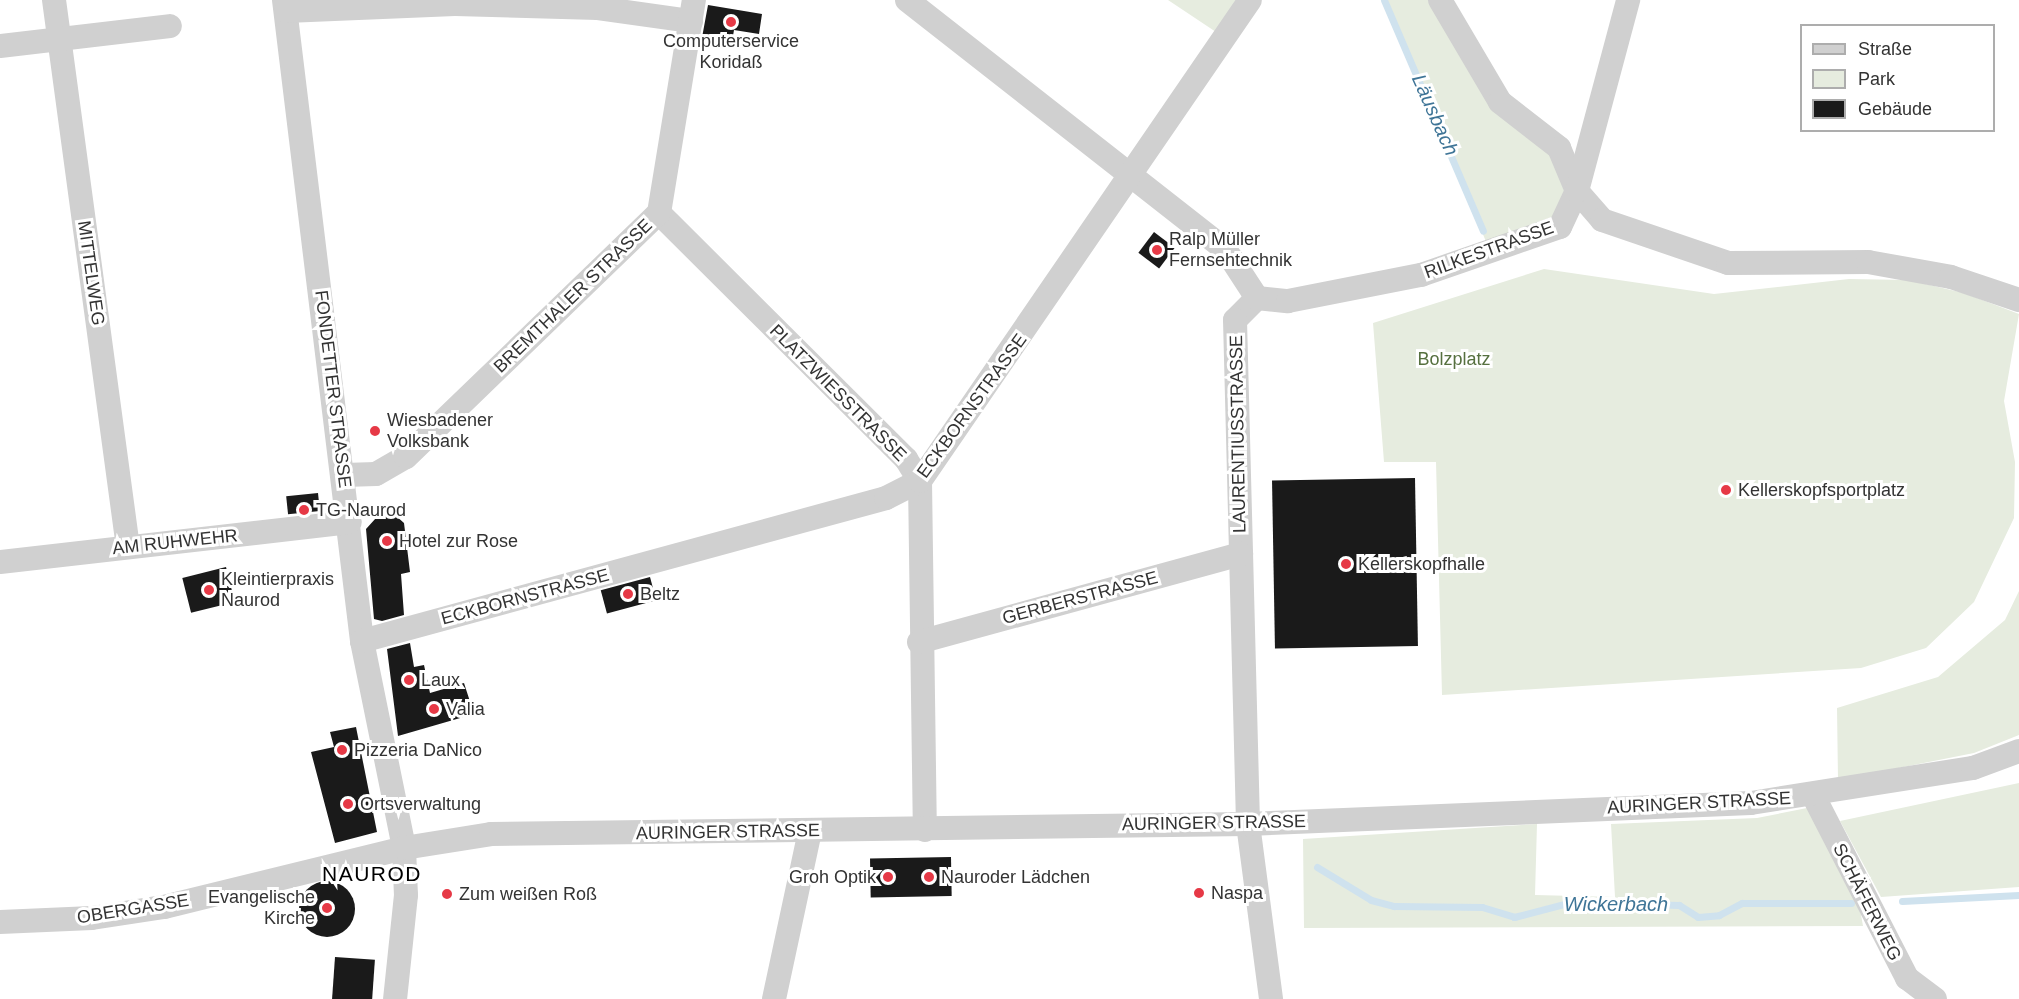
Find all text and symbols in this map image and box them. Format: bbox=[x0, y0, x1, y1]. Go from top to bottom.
marker: Computerservice Koridaß bbox=[724, 15, 738, 29]
legend bbox=[1800, 24, 1995, 132]
place label: Computerservice Koridaß bbox=[663, 31, 799, 74]
text: Straße bbox=[1858, 39, 1912, 59]
text: Park bbox=[1858, 69, 1895, 89]
water label: Läusbach bbox=[1406, 70, 1464, 160]
text: Gebäude bbox=[1858, 99, 1932, 119]
street label: BREMTHALER STRASSE bbox=[489, 215, 657, 377]
street label: RILKESTRASSE bbox=[1421, 217, 1557, 283]
street label: MITTELWEG bbox=[73, 219, 109, 327]
place label: Ralp Müller Fernsehtechnik bbox=[1169, 229, 1292, 272]
marker: Ralp Müller Fernsehtechnik bbox=[1150, 243, 1164, 257]
street label: FONDETTER STRASSE bbox=[310, 289, 356, 489]
street label: PLATZWIESSTRASSE bbox=[765, 320, 911, 466]
street label: ECKBORNSTRASSE bbox=[912, 330, 1032, 482]
street label: LAURENTIUSSTRASSE bbox=[1225, 335, 1251, 533]
park label: Bolzplatz bbox=[1417, 348, 1491, 370]
place label: Wiesbadener Volksbank bbox=[387, 410, 493, 452]
marker: Wiesbadener Volksbank bbox=[368, 424, 382, 438]
place label: Kellerskopfsportplatz bbox=[1738, 479, 1905, 501]
marker: Kellerskopfsportplatz bbox=[1719, 483, 1733, 497]
place label: TG-Naurod bbox=[316, 499, 406, 521]
marker: TG-Naurod bbox=[297, 503, 311, 517]
street label: AM RUHWEHR bbox=[111, 525, 239, 559]
place label: Hotel zur Rose bbox=[399, 530, 518, 552]
marker: Hotel zur Rose bbox=[380, 534, 394, 548]
place label: Kellerskopfhalle bbox=[1358, 553, 1485, 575]
marker: Kellerskopfhalle bbox=[1339, 557, 1353, 571]
street label: ECKBORNSTRASSE bbox=[439, 564, 611, 630]
street label: GERBERSTRASSE bbox=[1000, 567, 1160, 629]
place label: Kleintierpraxis Naurod bbox=[221, 569, 334, 612]
marker: Kleintierpraxis Naurod bbox=[202, 583, 216, 597]
place label: Beltz bbox=[640, 583, 680, 605]
marker: Beltz bbox=[621, 587, 635, 601]
place label: Laux bbox=[421, 669, 460, 691]
marker: Laux bbox=[402, 673, 416, 687]
place label: Valia bbox=[446, 698, 485, 720]
marker: Valia bbox=[427, 702, 441, 716]
place label: Pizzeria DaNico bbox=[354, 739, 482, 761]
marker: Pizzeria DaNico bbox=[335, 743, 349, 757]
street label: AURINGER STRASSE bbox=[1607, 787, 1791, 819]
place label: Ortsverwaltung bbox=[360, 793, 481, 815]
marker: Ortsverwaltung bbox=[341, 797, 355, 811]
street label: AURINGER STRASSE bbox=[1122, 811, 1306, 835]
street label: AURINGER STRASSE bbox=[636, 820, 820, 844]
street label: SCHÄFERWEG bbox=[1828, 840, 1906, 964]
district label: NAUROD bbox=[322, 861, 422, 887]
place label: Groh Optik bbox=[789, 866, 876, 888]
place label: Nauroder Lädchen bbox=[941, 866, 1090, 888]
marker: Groh Optik bbox=[881, 870, 895, 884]
marker: Nauroder Lädchen bbox=[922, 870, 936, 884]
place label: Naspa bbox=[1211, 882, 1263, 904]
place label: Zum weißen Roß bbox=[459, 883, 597, 905]
marker: Naspa bbox=[1192, 886, 1206, 900]
place label: Evangelische Kirche bbox=[208, 887, 315, 930]
marker: Zum weißen Roß bbox=[440, 887, 454, 901]
street label: OBERGASSE bbox=[75, 889, 191, 929]
water label: Wickerbach bbox=[1564, 892, 1668, 916]
marker: Evangelische Kirche bbox=[320, 901, 334, 915]

